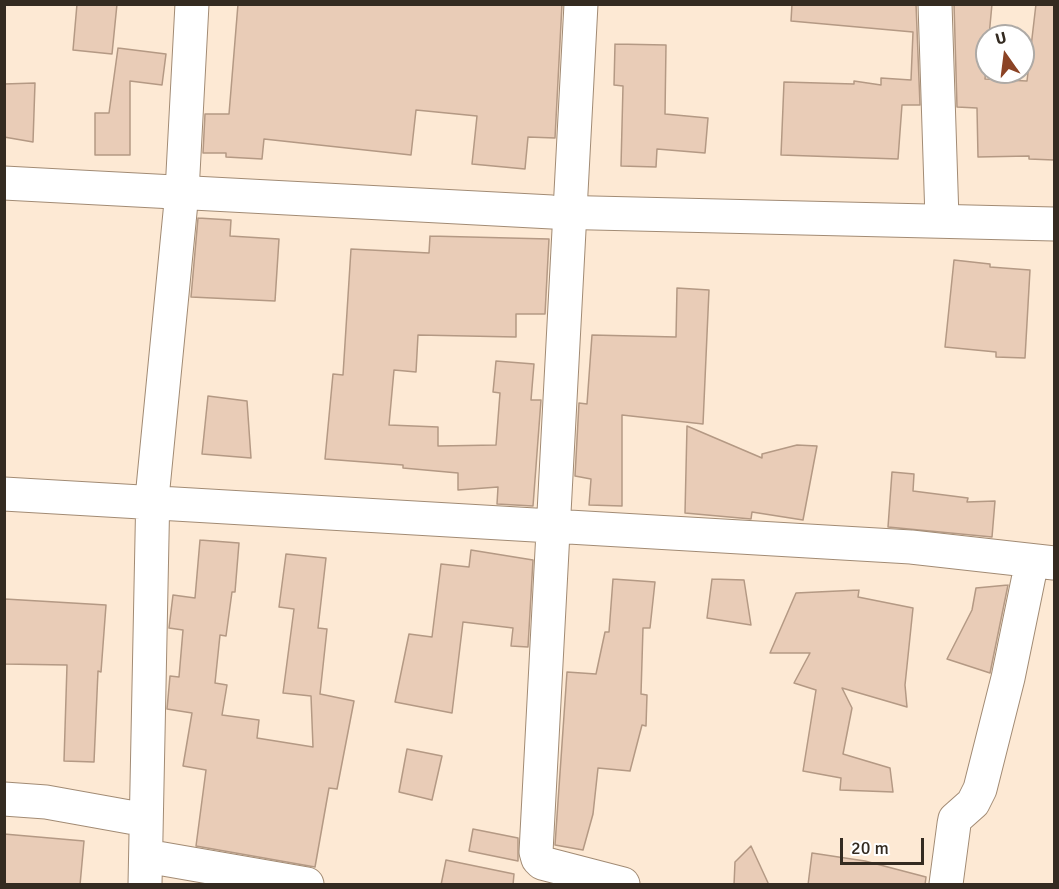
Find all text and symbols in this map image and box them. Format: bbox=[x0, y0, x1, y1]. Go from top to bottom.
north arrow bbox=[975, 24, 1035, 84]
text: U bbox=[993, 27, 1009, 49]
scale bar bbox=[843, 826, 927, 864]
text: 20 m bbox=[851, 837, 889, 859]

